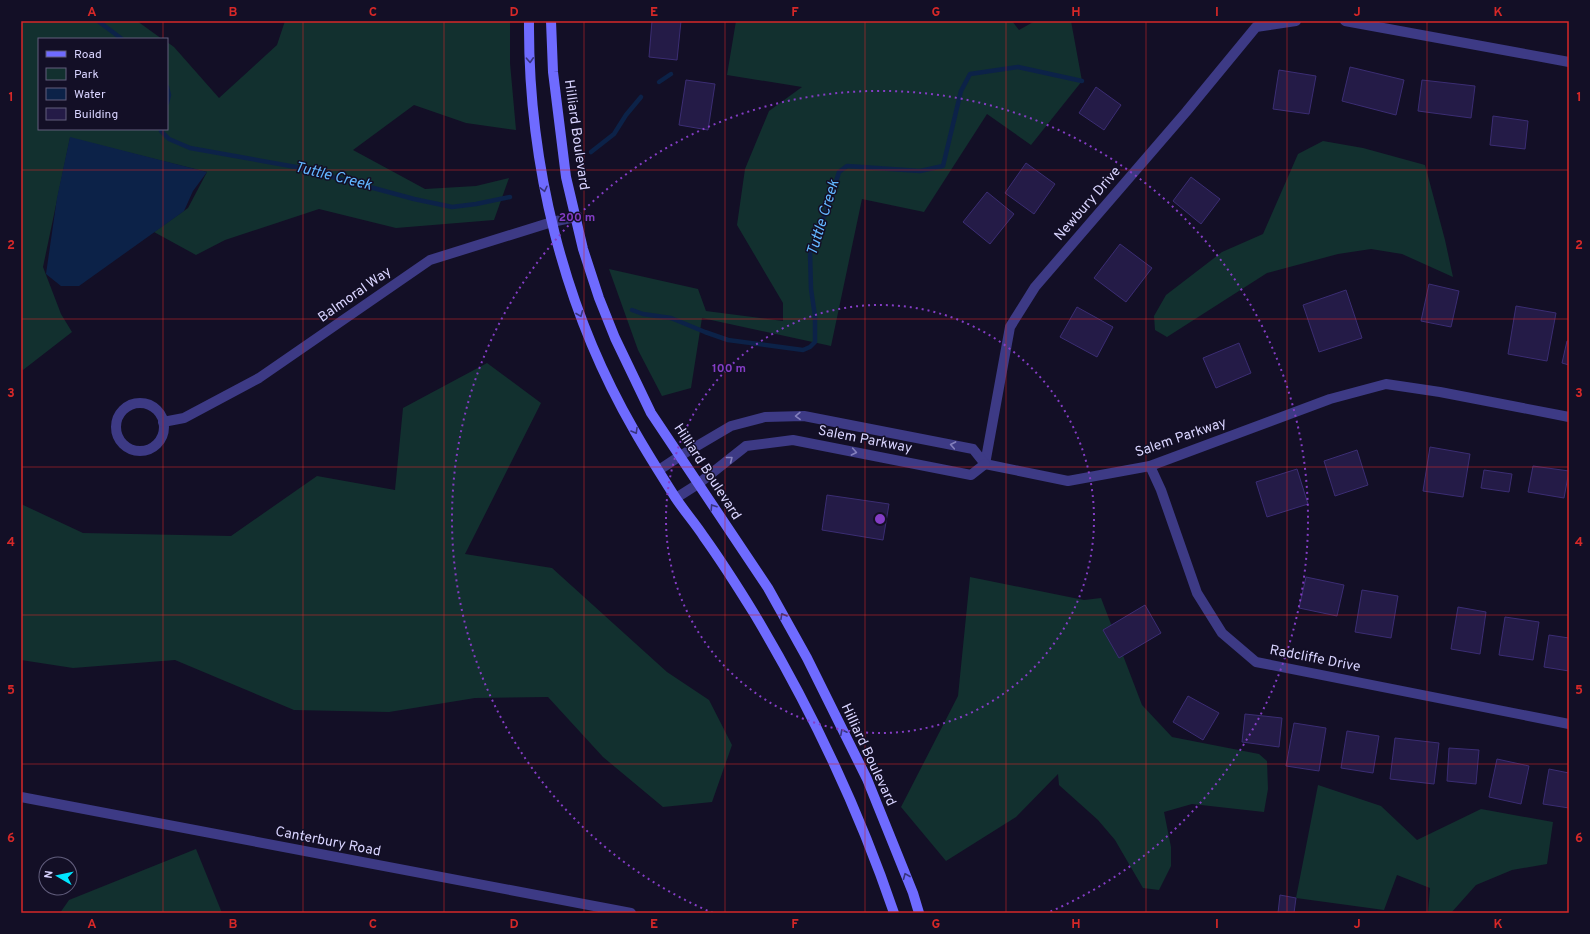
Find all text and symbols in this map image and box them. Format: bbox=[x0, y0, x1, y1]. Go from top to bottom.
text: A bbox=[87, 5, 97, 21]
text: B bbox=[229, 5, 238, 21]
text: C bbox=[369, 5, 377, 21]
text: D bbox=[509, 5, 519, 21]
text: E bbox=[650, 5, 658, 21]
text: F bbox=[791, 5, 799, 21]
text: G bbox=[932, 5, 941, 21]
text: H bbox=[1071, 5, 1081, 21]
text: I bbox=[1215, 5, 1219, 21]
text: J bbox=[1353, 5, 1361, 21]
text: K bbox=[1493, 5, 1503, 21]
legend bbox=[38, 38, 168, 130]
text: Road bbox=[74, 47, 102, 63]
one-way arrow bbox=[525, 57, 534, 63]
text: Park bbox=[74, 67, 99, 83]
street label: Hilliard Boulevard bbox=[560, 79, 592, 191]
text: Water bbox=[74, 87, 106, 103]
text: 1 bbox=[8, 90, 14, 106]
text: 1 bbox=[1576, 90, 1582, 106]
text: Building bbox=[74, 107, 118, 123]
water label: Tuttle Creek bbox=[293, 158, 374, 196]
street label: Newbury Drive bbox=[1051, 163, 1125, 245]
water label: Tuttle Creek bbox=[803, 177, 845, 258]
one-way arrow bbox=[539, 185, 548, 192]
text: 200 m bbox=[559, 210, 595, 226]
text: 2 bbox=[7, 238, 15, 254]
text: 2 bbox=[1575, 238, 1583, 254]
street label: Balmoral Way bbox=[315, 264, 395, 326]
one-way arrow bbox=[575, 310, 583, 317]
text: 100 m bbox=[712, 361, 746, 377]
text: 3 bbox=[7, 386, 15, 402]
text: 3 bbox=[1575, 386, 1583, 402]
one-way arrow bbox=[795, 412, 801, 420]
street label: Salem Parkway bbox=[1133, 414, 1229, 462]
street label: Hilliard Boulevard bbox=[670, 421, 744, 523]
street label: Salem Parkway bbox=[816, 423, 914, 457]
one-way arrow bbox=[631, 427, 638, 434]
one-way arrow bbox=[950, 442, 956, 450]
one-way arrow bbox=[851, 448, 857, 456]
one-way arrow bbox=[726, 456, 733, 463]
one-way arrow bbox=[710, 504, 718, 511]
centre of rings bbox=[873, 512, 887, 526]
text: 4 bbox=[7, 535, 15, 551]
text: 4 bbox=[1575, 535, 1583, 551]
one-way arrow bbox=[781, 613, 788, 620]
street label: Radcliffe Drive bbox=[1268, 642, 1362, 676]
text: 5 bbox=[7, 683, 15, 699]
text: 5 bbox=[1575, 683, 1583, 699]
street label: Hilliard Boulevard bbox=[837, 701, 899, 809]
one-way arrow bbox=[840, 728, 848, 736]
street label: Canterbury Road bbox=[274, 823, 382, 861]
text: 6 bbox=[7, 831, 15, 847]
text: 6 bbox=[1575, 831, 1583, 847]
north arrow bbox=[38, 856, 78, 896]
text: N bbox=[42, 870, 57, 880]
one-way arrow bbox=[903, 873, 911, 881]
text: A bbox=[87, 917, 97, 933]
text: B bbox=[229, 917, 238, 933]
text: C bbox=[369, 917, 377, 933]
text: D bbox=[509, 917, 519, 933]
text: E bbox=[650, 917, 658, 933]
text: F bbox=[791, 917, 799, 933]
text: G bbox=[932, 917, 941, 933]
text: H bbox=[1071, 917, 1081, 933]
text: I bbox=[1215, 917, 1219, 933]
text: J bbox=[1353, 917, 1361, 933]
text: K bbox=[1493, 917, 1503, 933]

